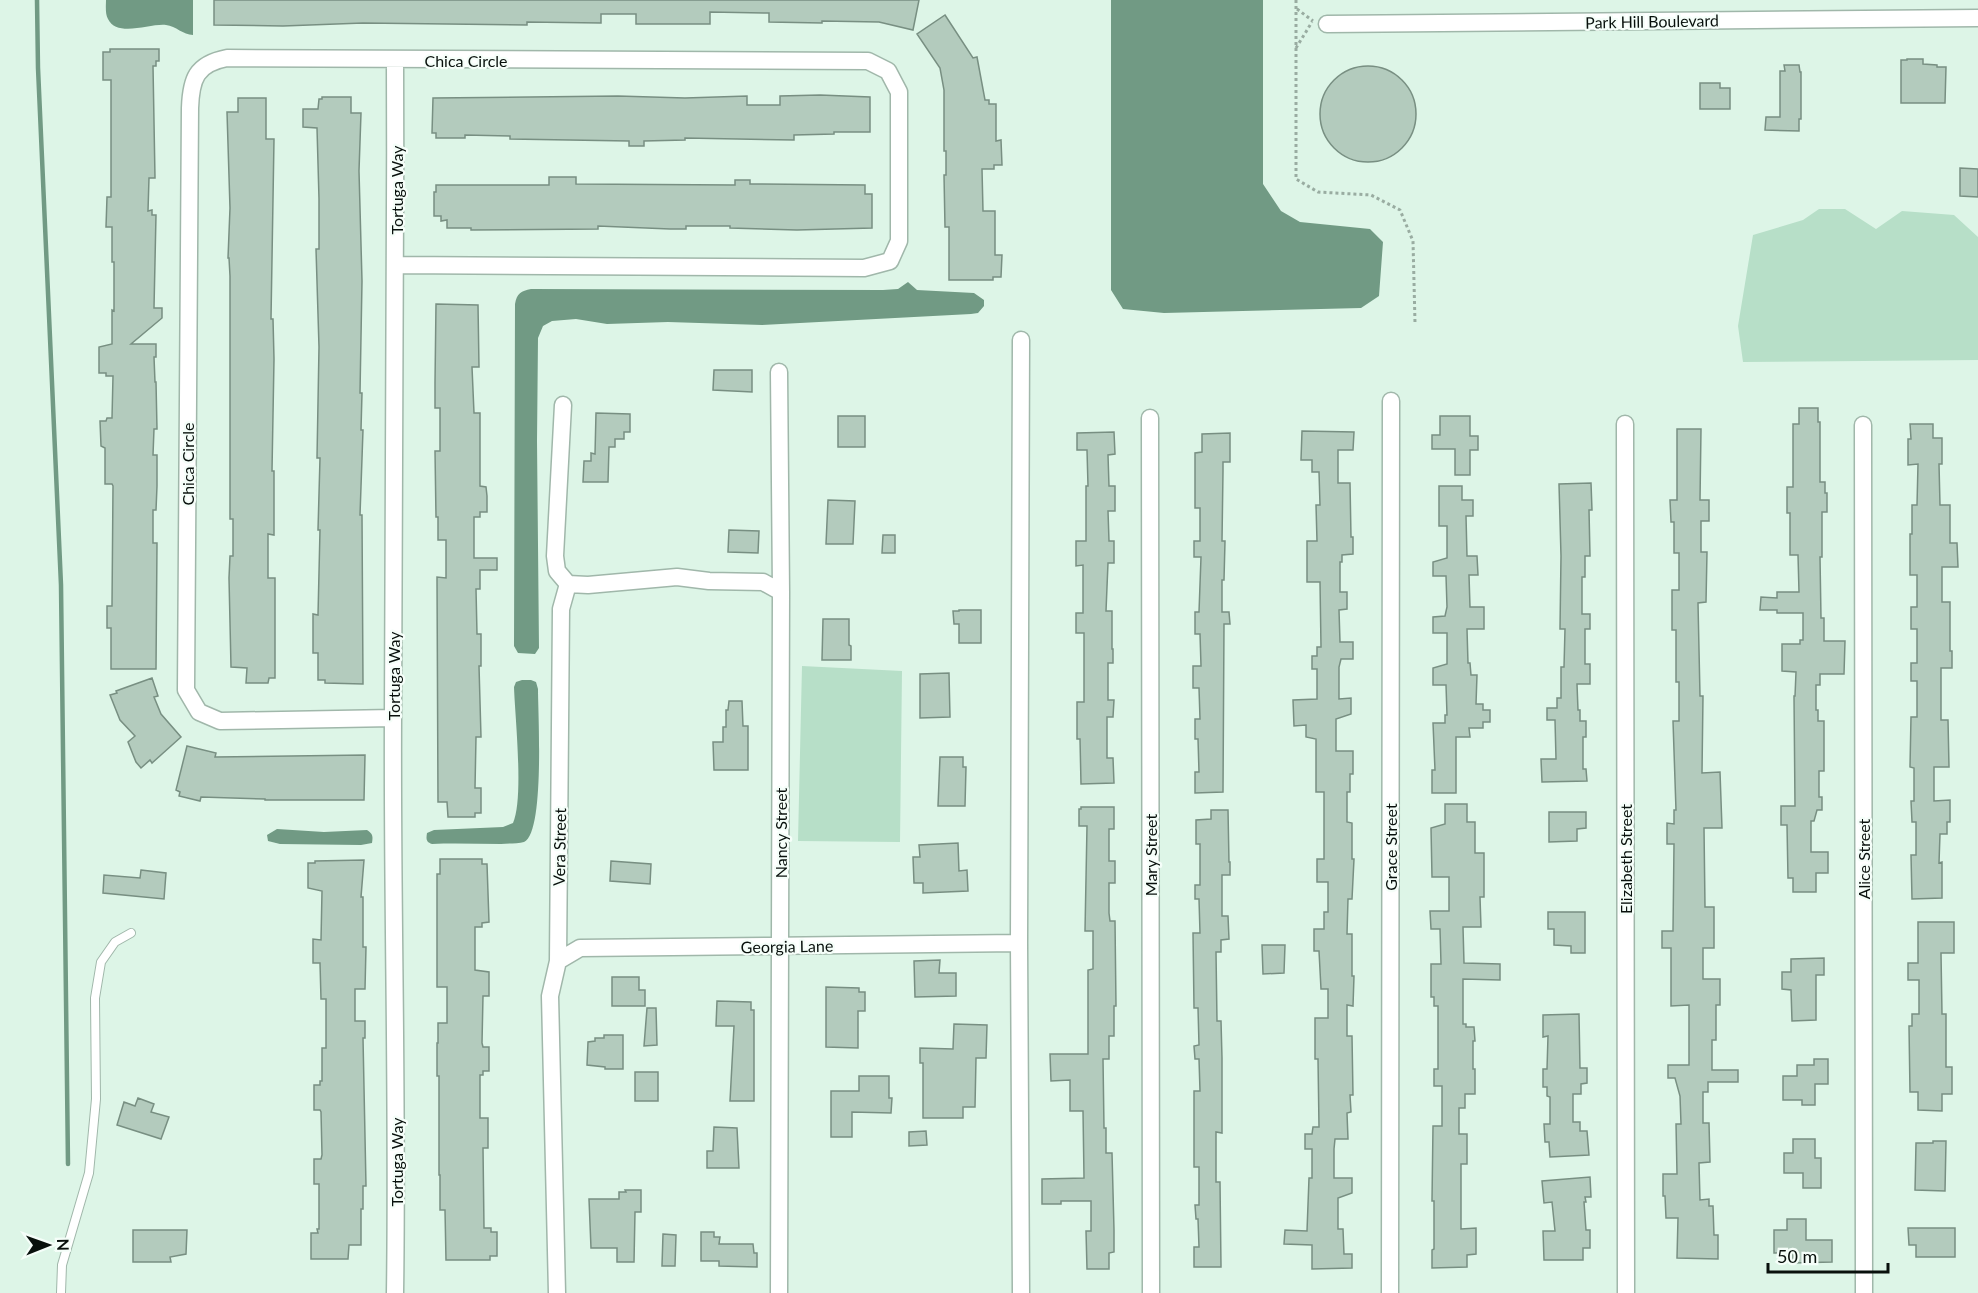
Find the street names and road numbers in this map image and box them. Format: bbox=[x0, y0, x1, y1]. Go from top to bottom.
street label: Park Hill Boulevard bbox=[1585, 10, 1719, 32]
street label: Chica Circle bbox=[424, 51, 508, 70]
street label: Tortuga Way bbox=[387, 145, 406, 234]
street label: Chica Circle bbox=[178, 422, 197, 506]
street label: Tortuga Way bbox=[384, 631, 403, 720]
street label: Nancy Street bbox=[771, 787, 790, 878]
street label: Grace Street bbox=[1381, 803, 1400, 891]
street label: Elizabeth Street bbox=[1616, 804, 1635, 914]
street label: Vera Street bbox=[549, 808, 569, 886]
street label: Mary Street bbox=[1141, 814, 1160, 896]
street label: Alice Street bbox=[1854, 818, 1873, 899]
street label: Georgia Lane bbox=[741, 936, 833, 956]
street label: Tortuga Way bbox=[387, 1117, 406, 1206]

